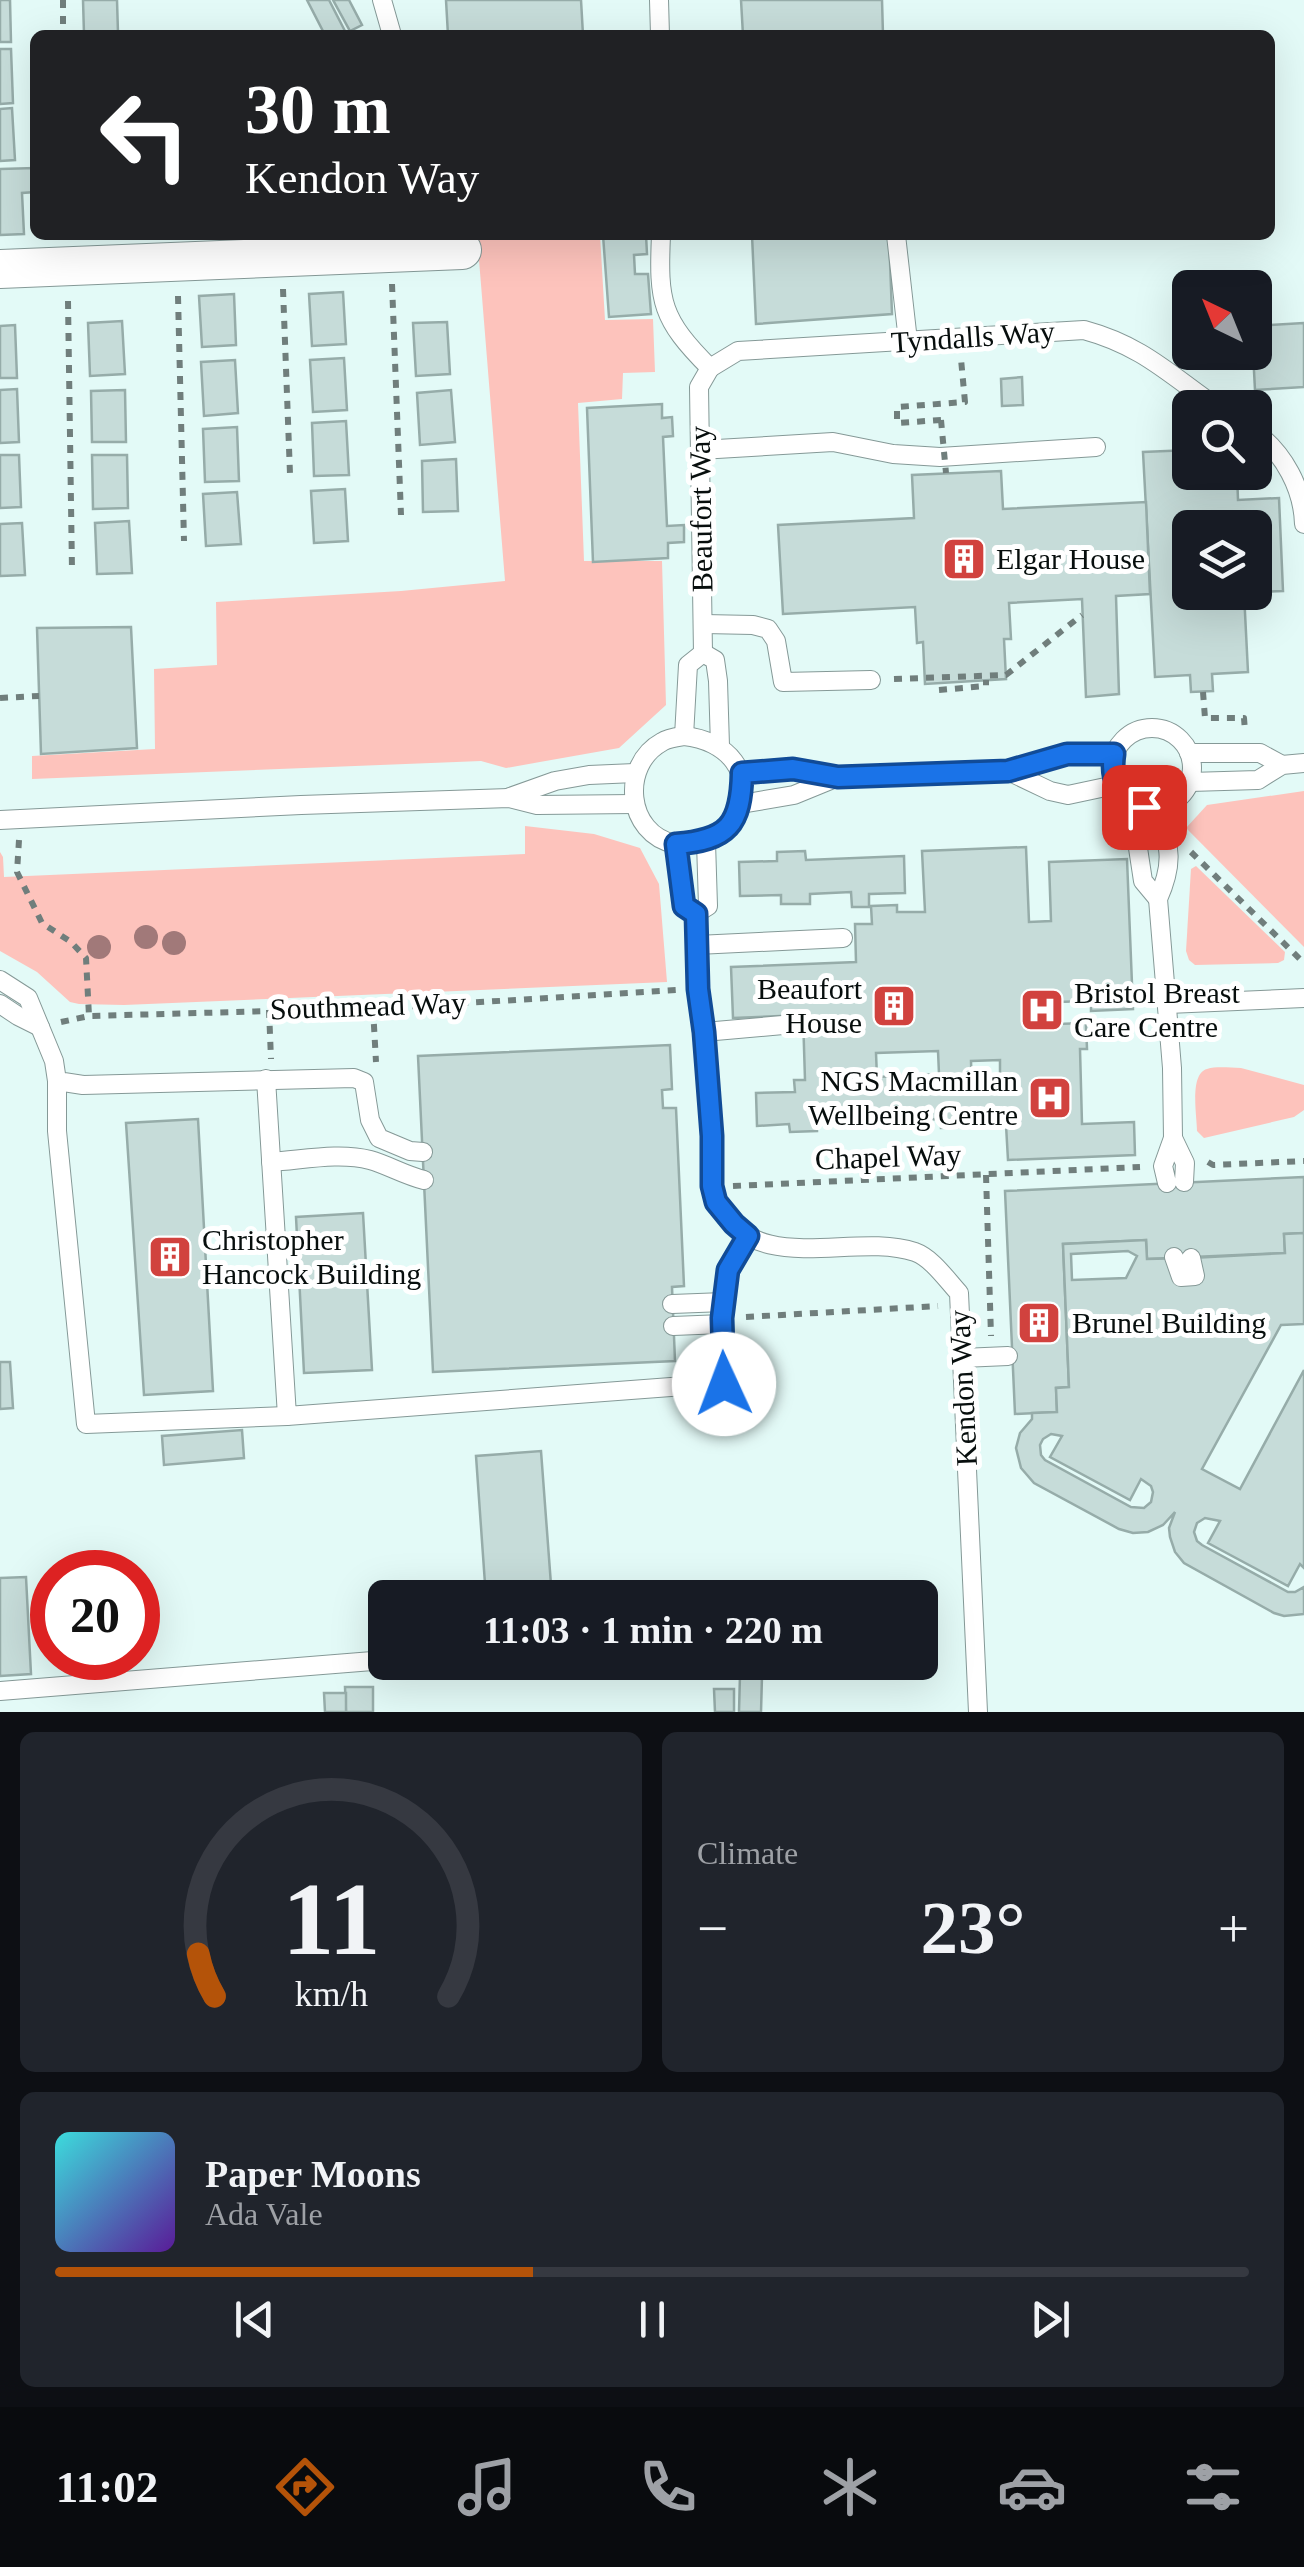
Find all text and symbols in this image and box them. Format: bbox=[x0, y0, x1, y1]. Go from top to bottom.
icon: left bbox=[80, 70, 210, 200]
text: 30 m bbox=[245, 71, 391, 148]
text: Kendon Way bbox=[245, 153, 479, 203]
north arrow bbox=[1172, 270, 1272, 370]
map controls bbox=[1172, 270, 1272, 610]
street label: Tyndalls Way bbox=[890, 314, 1056, 359]
button: search bbox=[1172, 390, 1272, 490]
street label: Beaufort Way bbox=[683, 426, 718, 592]
button: layers bbox=[1172, 510, 1272, 610]
building icon: Elgar House bbox=[941, 536, 987, 582]
place label: Elgar House bbox=[996, 542, 1145, 575]
pin bbox=[1102, 765, 1187, 850]
icon: arrive bbox=[1117, 780, 1172, 835]
place label: Beaufort House bbox=[757, 972, 863, 1039]
place label: Bristol Breast Care Centre bbox=[1074, 976, 1240, 1043]
building icon: Beaufort House bbox=[871, 983, 917, 1029]
street label: Southmead Way bbox=[269, 986, 467, 1025]
hospital icon: Bristol Breast Care Centre bbox=[1019, 987, 1065, 1033]
place label: NGS Macmillan Wellbeing Centre bbox=[808, 1064, 1018, 1131]
hospital icon: NGS Macmillan Wellbeing Centre bbox=[1027, 1075, 1073, 1121]
street label: Chapel Way bbox=[814, 1137, 962, 1176]
place label: Christopher Hancock Building bbox=[202, 1223, 421, 1290]
building icon: Christopher Hancock Building bbox=[147, 1234, 193, 1280]
building icon: Brunel Building bbox=[1016, 1300, 1062, 1346]
place label: Brunel Building bbox=[1072, 1306, 1266, 1339]
street label: Kendon Way bbox=[942, 1309, 983, 1467]
position arrow bbox=[672, 1332, 776, 1436]
speed limit sign: 20 bbox=[30, 1550, 160, 1680]
text: 11:03 · 1 min · 220 m bbox=[483, 1609, 823, 1651]
text: Climate bbox=[697, 1835, 798, 1871]
text: 11 bbox=[282, 1861, 380, 1976]
text: 23° bbox=[921, 1886, 1026, 1969]
text: − bbox=[697, 1898, 728, 1959]
text: + bbox=[1218, 1898, 1249, 1959]
text: km/h bbox=[294, 1974, 368, 2014]
text: Paper Moons bbox=[205, 2153, 421, 2195]
text: Ada Vale bbox=[205, 2196, 323, 2232]
icon: previous bbox=[227, 2292, 282, 2347]
icon: pause bbox=[625, 2292, 680, 2347]
icon: next bbox=[1023, 2292, 1078, 2347]
icon: directions bbox=[270, 2452, 340, 2522]
icon: music bbox=[452, 2452, 522, 2522]
icon: phone bbox=[633, 2452, 703, 2522]
icon: climate bbox=[815, 2452, 885, 2522]
icon: car bbox=[997, 2452, 1067, 2522]
icon: filters bbox=[1178, 2452, 1248, 2522]
text: 11:02 bbox=[56, 2462, 158, 2512]

